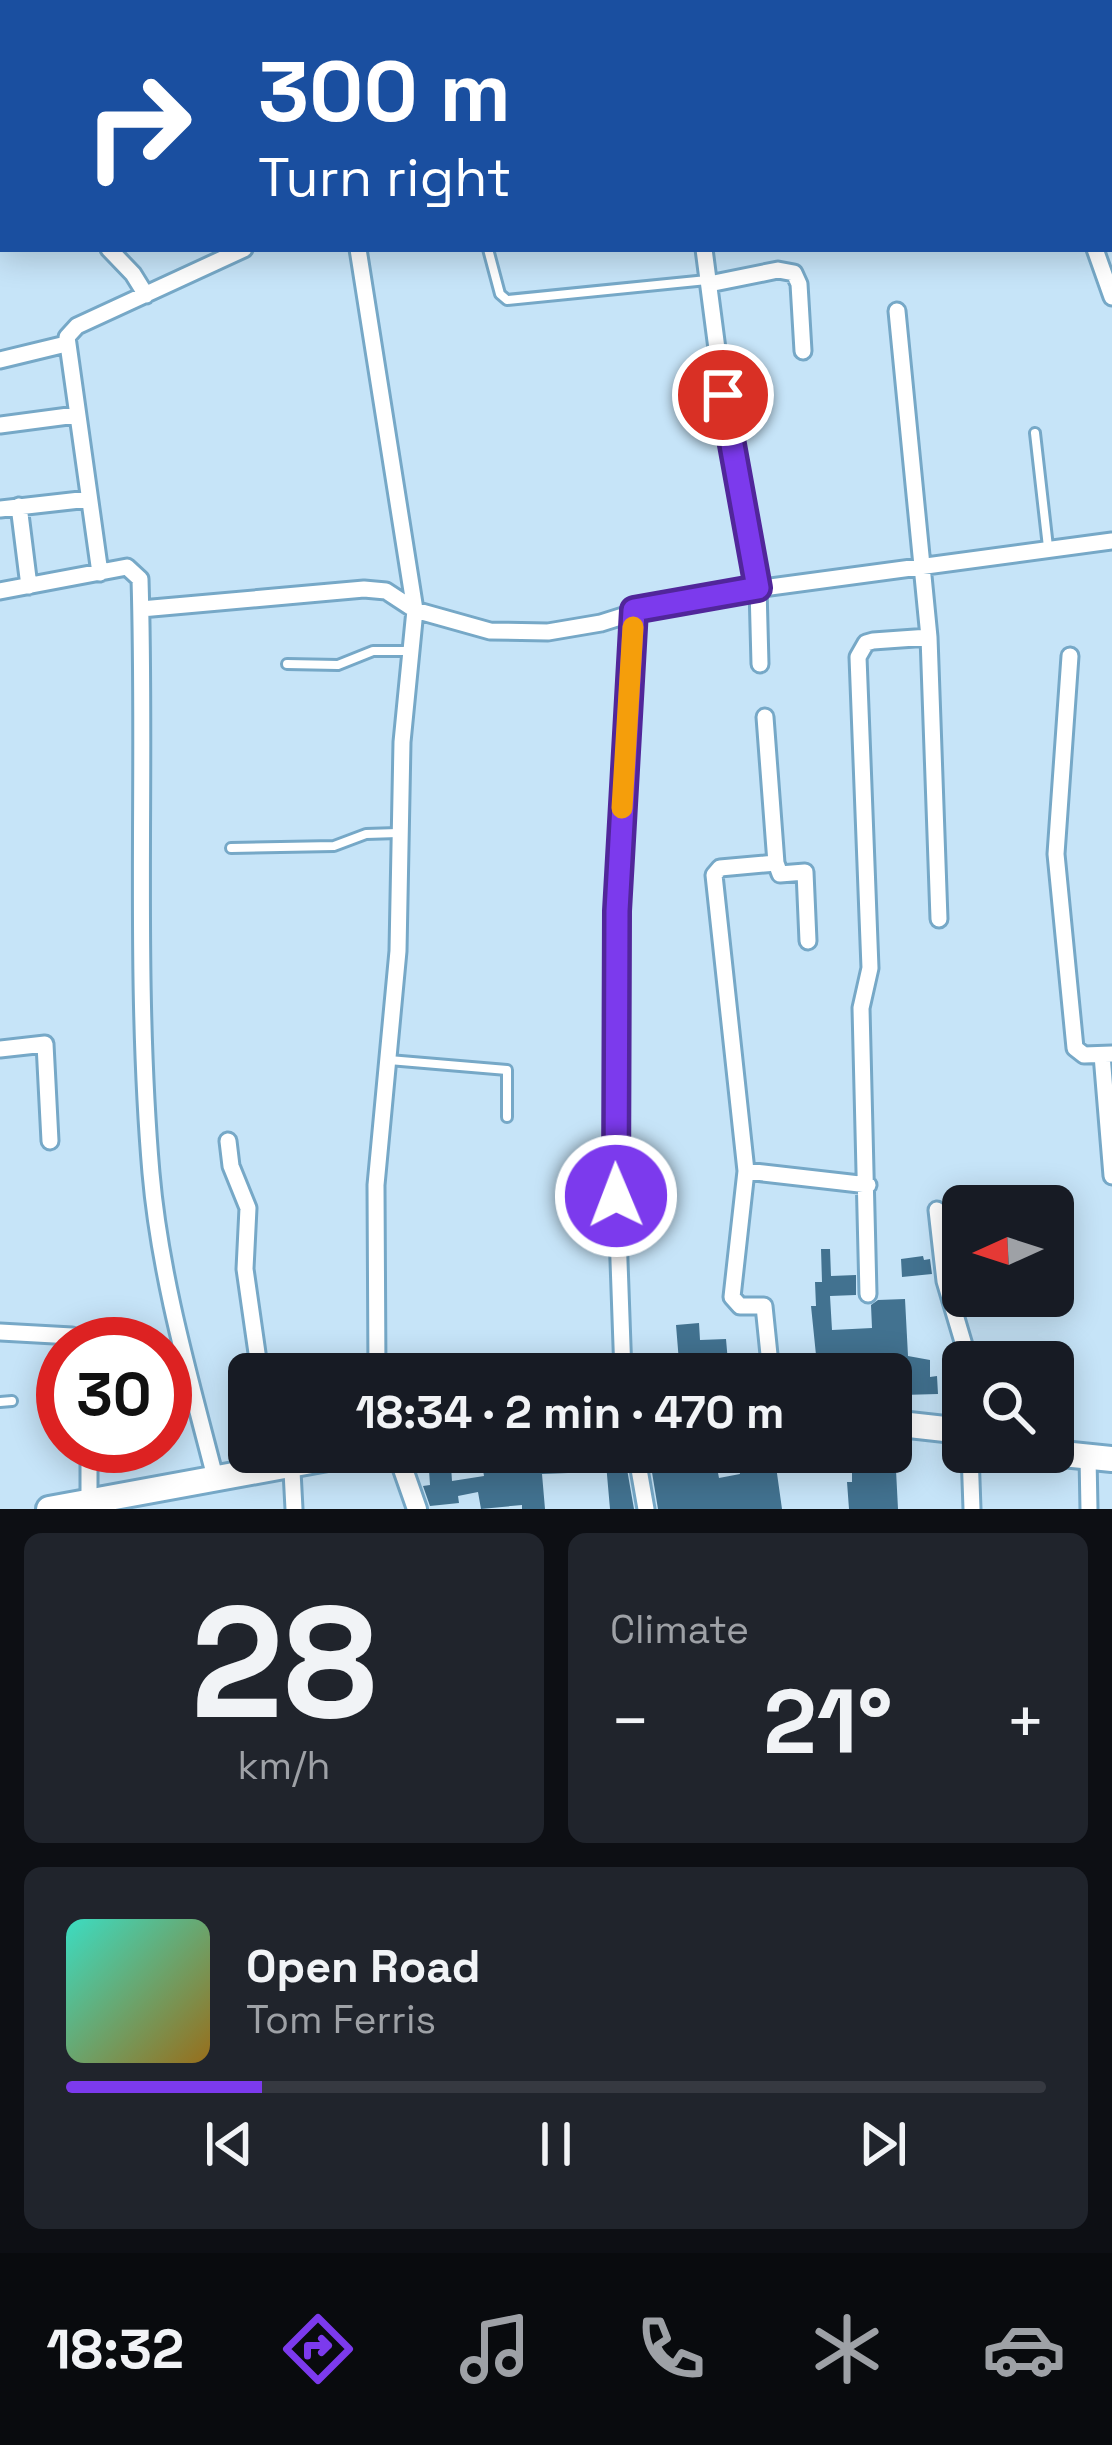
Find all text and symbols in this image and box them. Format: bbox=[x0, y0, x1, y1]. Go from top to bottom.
text: 300 m bbox=[258, 38, 511, 146]
icon: right bbox=[60, 48, 216, 204]
text: Turn right bbox=[258, 143, 511, 212]
pin bbox=[672, 344, 774, 446]
icon: arrive bbox=[690, 362, 756, 428]
position arrow bbox=[553, 1133, 679, 1259]
north arrow bbox=[942, 1185, 1074, 1317]
map controls bbox=[942, 1185, 1074, 1473]
speed limit sign: 30 bbox=[36, 1317, 192, 1473]
button: search bbox=[942, 1341, 1074, 1473]
text: 18:34 · 2 min · 470 m bbox=[356, 1384, 784, 1441]
text: 28 bbox=[191, 1563, 377, 1763]
text: Climate bbox=[610, 1605, 749, 1654]
text: 21° bbox=[763, 1664, 893, 1779]
text: − bbox=[610, 1679, 651, 1763]
text: + bbox=[1005, 1679, 1046, 1763]
text: km/h bbox=[238, 1741, 330, 1790]
text: Open Road bbox=[246, 1938, 481, 1995]
text: Tom Ferris bbox=[246, 1995, 436, 2044]
icon: previous bbox=[196, 2111, 262, 2177]
icon: pause bbox=[523, 2111, 589, 2177]
icon: next bbox=[850, 2111, 916, 2177]
icon: directions bbox=[276, 2307, 360, 2391]
icon: music bbox=[453, 2307, 537, 2391]
icon: phone bbox=[629, 2307, 713, 2391]
icon: climate bbox=[805, 2307, 889, 2391]
icon: car bbox=[982, 2307, 1066, 2391]
text: 18:32 bbox=[46, 2315, 184, 2384]

